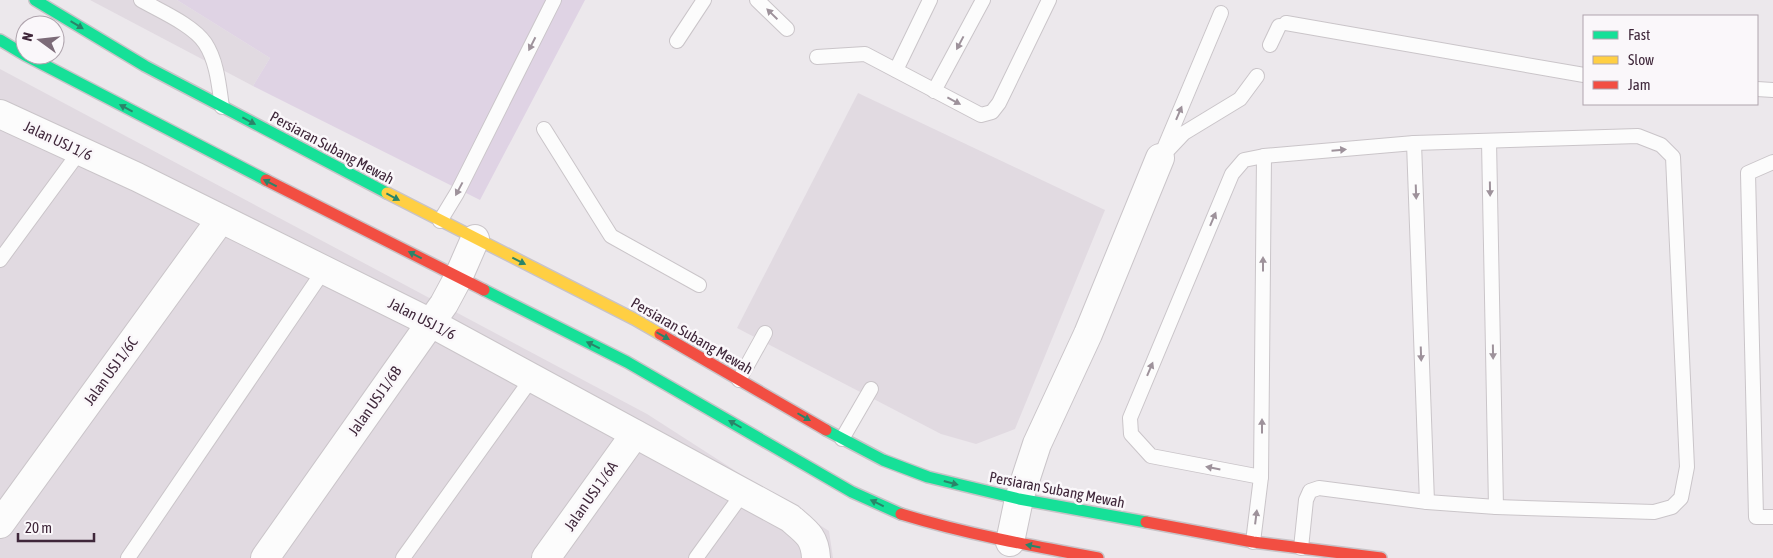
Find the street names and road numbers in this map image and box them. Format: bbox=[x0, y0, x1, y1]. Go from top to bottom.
street label: Persiaran Subang Mewah bbox=[267, 108, 397, 187]
street label: Jalan USJ 1/6 bbox=[21, 117, 95, 164]
street label: Jalan USJ 1/6 bbox=[386, 294, 459, 343]
street label: Persiaran Subang Mewah bbox=[628, 294, 756, 377]
street label: Jalan USJ 1/6C bbox=[80, 333, 141, 408]
street label: Jalan USJ 1/6B bbox=[345, 363, 405, 438]
street label: Jalan USJ 1/6A bbox=[561, 457, 621, 534]
street label: Persiaran Subang Mewah bbox=[988, 468, 1126, 511]

